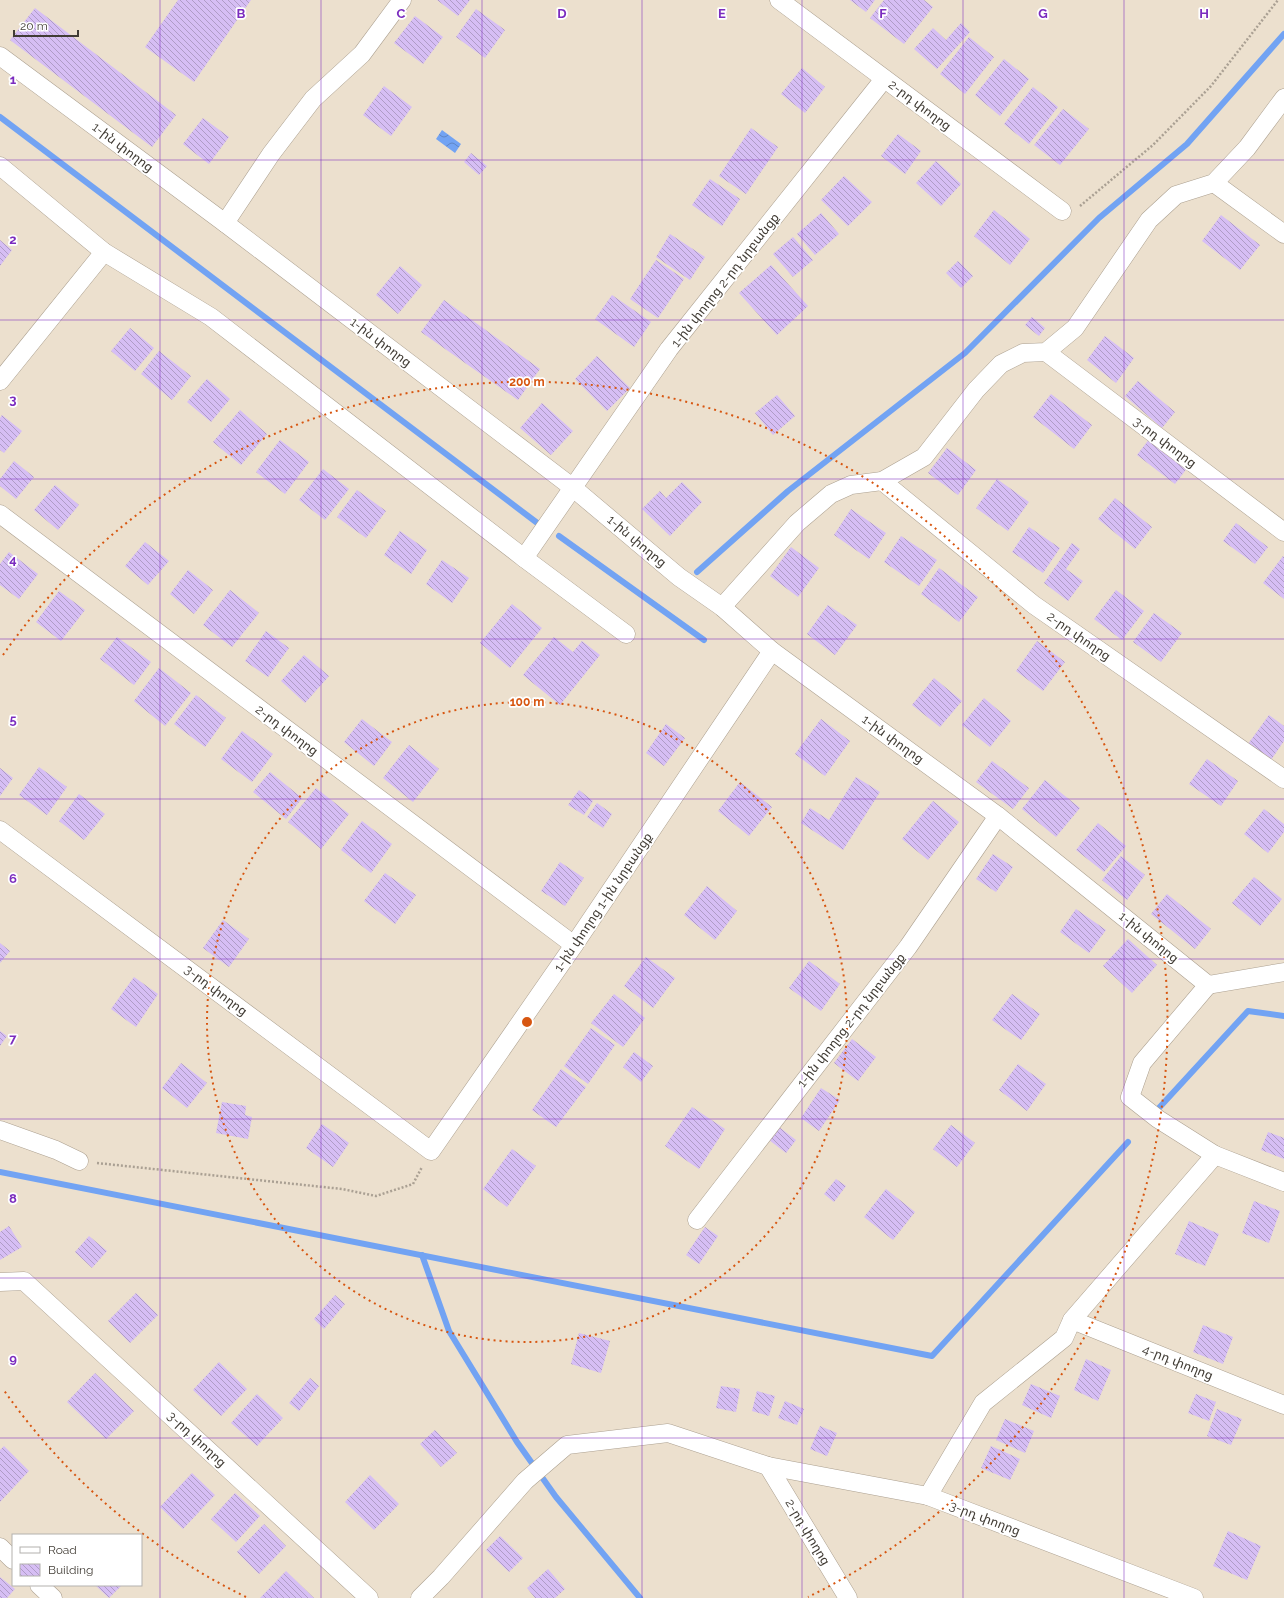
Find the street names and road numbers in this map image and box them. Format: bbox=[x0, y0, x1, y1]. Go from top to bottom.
street label: 2-րդ փողոց bbox=[886, 77, 954, 133]
street label: 1-ին փողոց bbox=[89, 119, 157, 175]
street label: 1-ին փողոց 2-րդ նրբանցք bbox=[668, 210, 782, 350]
street label: 1-ին փողոց bbox=[347, 314, 415, 370]
street label: 3-րդ փողոց bbox=[1131, 414, 1199, 470]
street label: 1-ին փողոց bbox=[604, 512, 670, 570]
street label: 2-րդ փողոց bbox=[1044, 608, 1114, 664]
street label: 2-րդ փողոց bbox=[253, 702, 321, 758]
street label: 1-ին փողոց bbox=[859, 712, 927, 766]
street label: 1-ին փողոց 1-ին նրբանցք bbox=[551, 830, 655, 974]
street label: 1-ին փողոց bbox=[1116, 908, 1182, 966]
street label: 1-ին փողոց 2-րդ նրբանցք bbox=[794, 950, 908, 1090]
street label: 3-րդ փողոց bbox=[182, 962, 250, 1018]
street label: 4-րդ փողոց bbox=[1140, 1341, 1216, 1383]
street label: 3-րդ փողոց bbox=[165, 1408, 229, 1470]
street label: 2-րդ փողոց bbox=[782, 1496, 834, 1568]
street label: 3-րդ փողոց bbox=[947, 1498, 1023, 1538]

